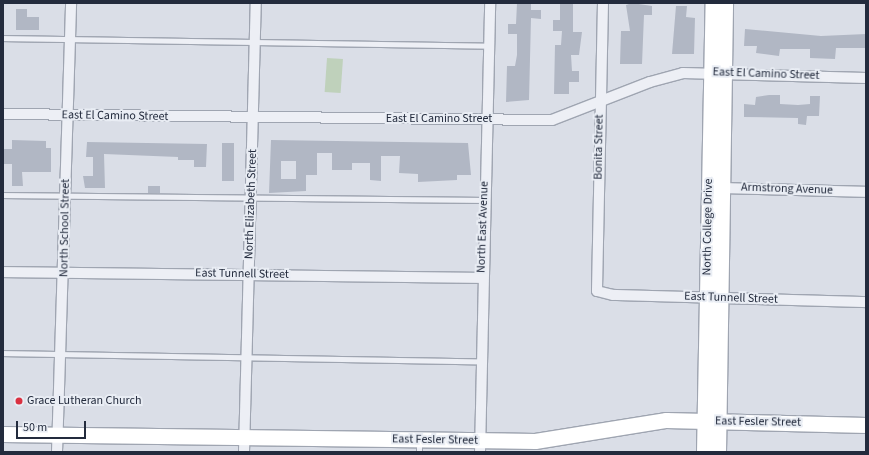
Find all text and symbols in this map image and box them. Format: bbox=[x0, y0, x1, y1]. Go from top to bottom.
street label: East El Camino Street bbox=[712, 65, 820, 83]
street label: East El Camino Street bbox=[62, 108, 168, 124]
street label: East El Camino Street bbox=[386, 112, 492, 126]
street label: Bonita Street bbox=[591, 114, 607, 180]
street label: North Elizabeth Street bbox=[242, 149, 260, 259]
street label: North College Drive bbox=[700, 178, 716, 276]
street label: North School Street bbox=[57, 179, 73, 277]
street label: Armstrong Avenue bbox=[741, 180, 833, 198]
street label: North East Avenue bbox=[474, 181, 492, 273]
street label: East Tunnell Street bbox=[195, 266, 289, 282]
street label: East Tunnell Street bbox=[684, 289, 778, 307]
place label: Grace Lutheran Church bbox=[27, 394, 142, 408]
marker: Grace Lutheran Church bbox=[14, 396, 24, 406]
scale bar bbox=[18, 413, 88, 439]
street label: East Fesler Street bbox=[715, 414, 801, 430]
text: 50 m bbox=[23, 419, 47, 436]
street label: East Fesler Street bbox=[392, 432, 478, 448]

